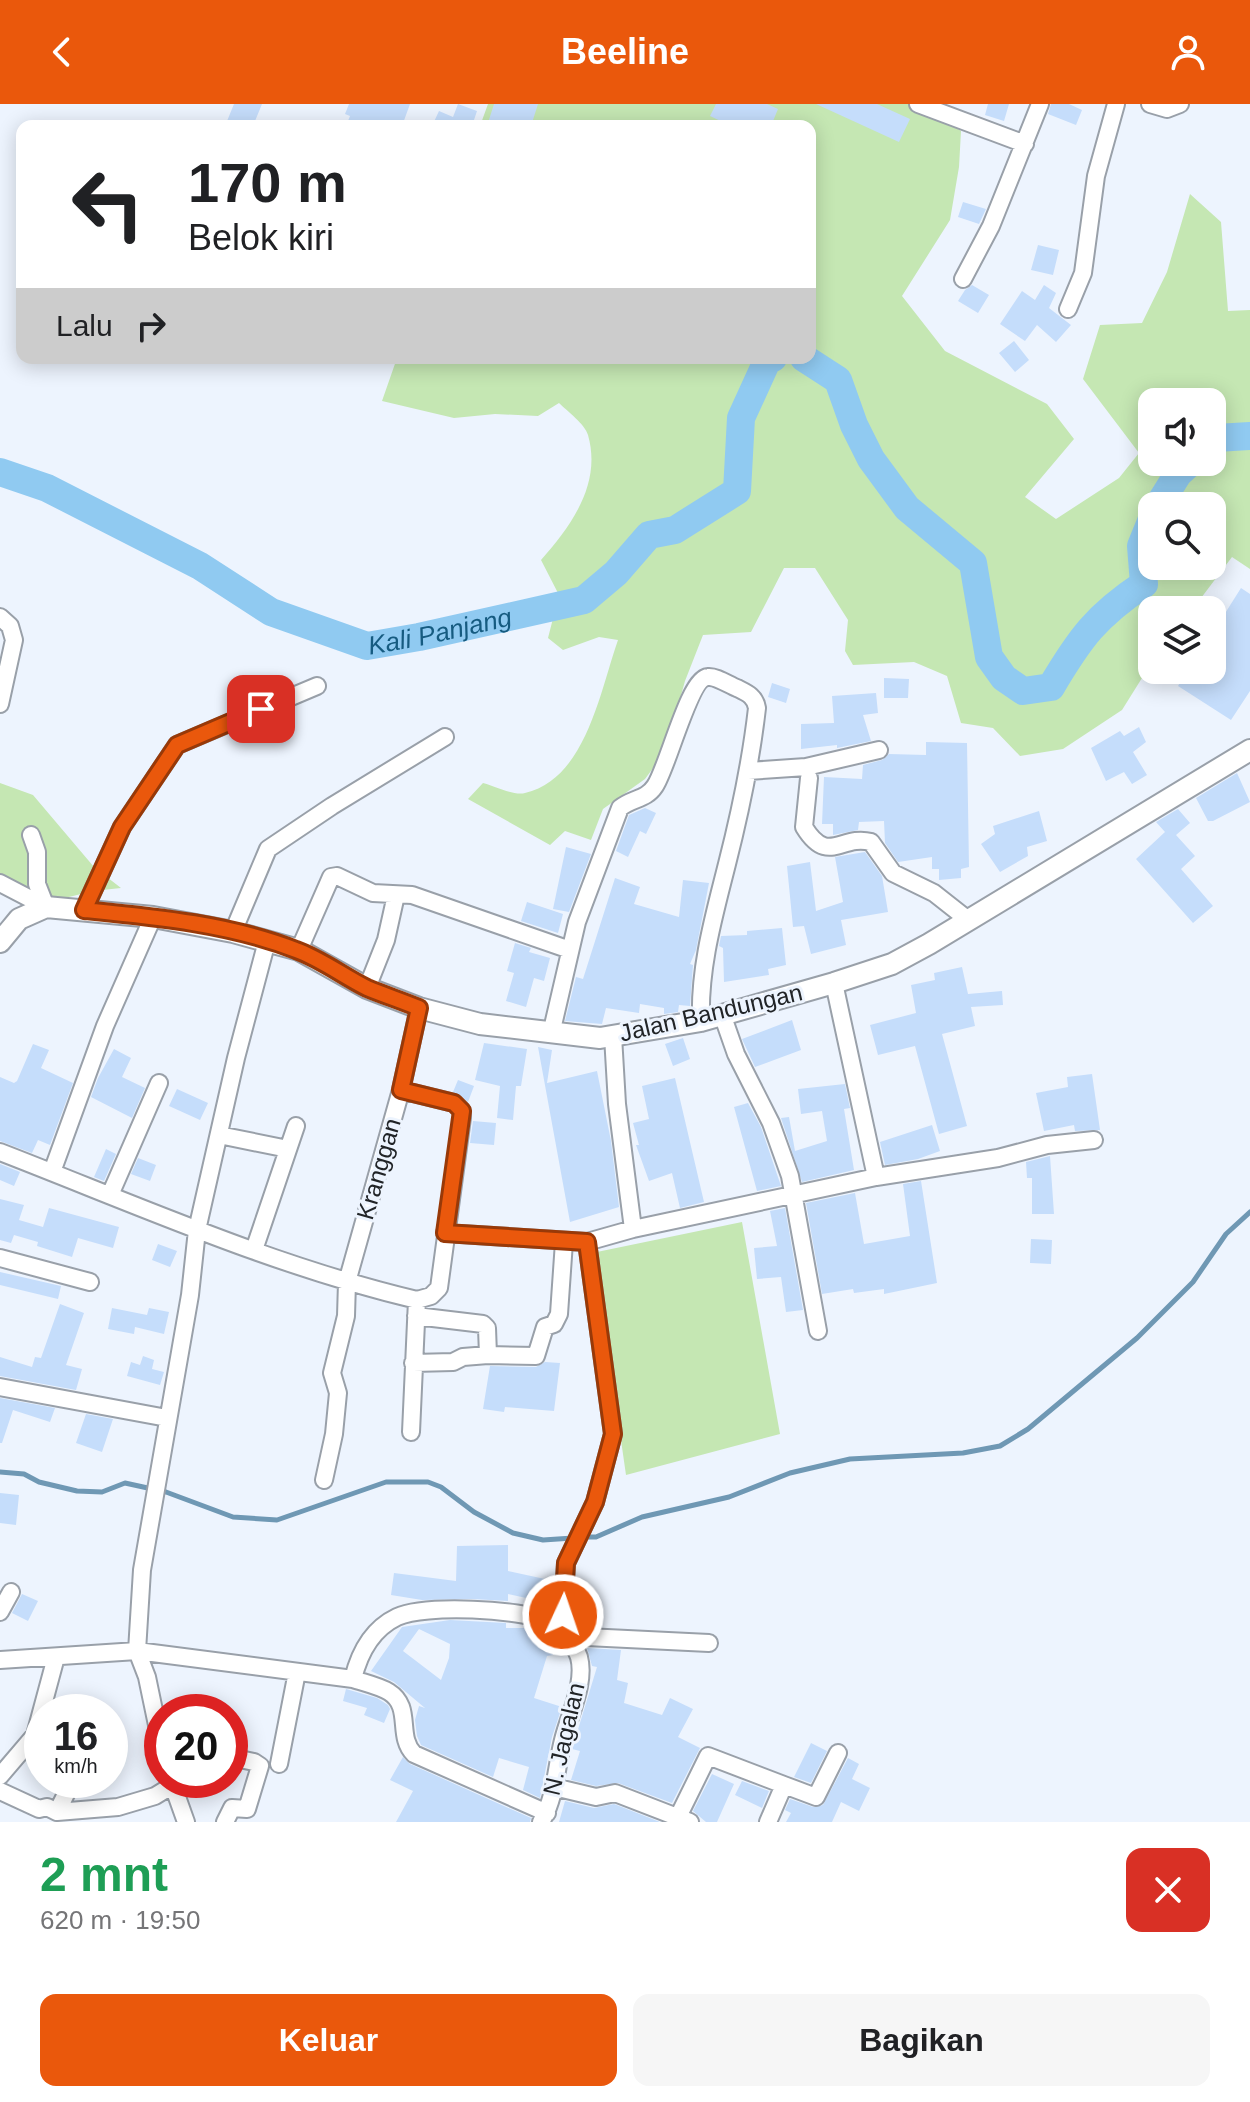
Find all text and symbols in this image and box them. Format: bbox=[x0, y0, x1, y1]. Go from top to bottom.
icon: back bbox=[40, 30, 84, 74]
icon: person bbox=[1166, 30, 1210, 74]
text: Beeline bbox=[561, 31, 689, 72]
text: 170 m bbox=[188, 151, 347, 214]
icon: left bbox=[56, 152, 160, 256]
text: Belok kiri bbox=[188, 217, 334, 258]
icon: right bbox=[129, 304, 173, 348]
text: Lalu bbox=[56, 309, 113, 342]
map controls bbox=[1138, 388, 1226, 684]
button: sound bbox=[1138, 388, 1226, 476]
button: search bbox=[1138, 492, 1226, 580]
button: layers bbox=[1138, 596, 1226, 684]
water label: Kali Panjang bbox=[366, 602, 515, 661]
pin bbox=[227, 675, 295, 743]
icon: arrive bbox=[239, 687, 283, 731]
street label: Jalan Bandungan bbox=[617, 978, 805, 1047]
street label: Kranggan bbox=[351, 1115, 406, 1223]
position arrow bbox=[521, 1573, 605, 1657]
street label: N. Jagalan bbox=[537, 1680, 590, 1798]
speed limit sign: 20 bbox=[144, 1694, 248, 1798]
text: 16 bbox=[54, 1714, 98, 1758]
text: km/h bbox=[54, 1755, 98, 1777]
text: 2 mnt bbox=[40, 1848, 168, 1901]
button: close bbox=[1126, 1848, 1210, 1932]
text: 620 m · 19:50 bbox=[40, 1905, 200, 1935]
button: Keluar bbox=[40, 1994, 617, 2086]
button: Bagikan bbox=[633, 1994, 1210, 2086]

